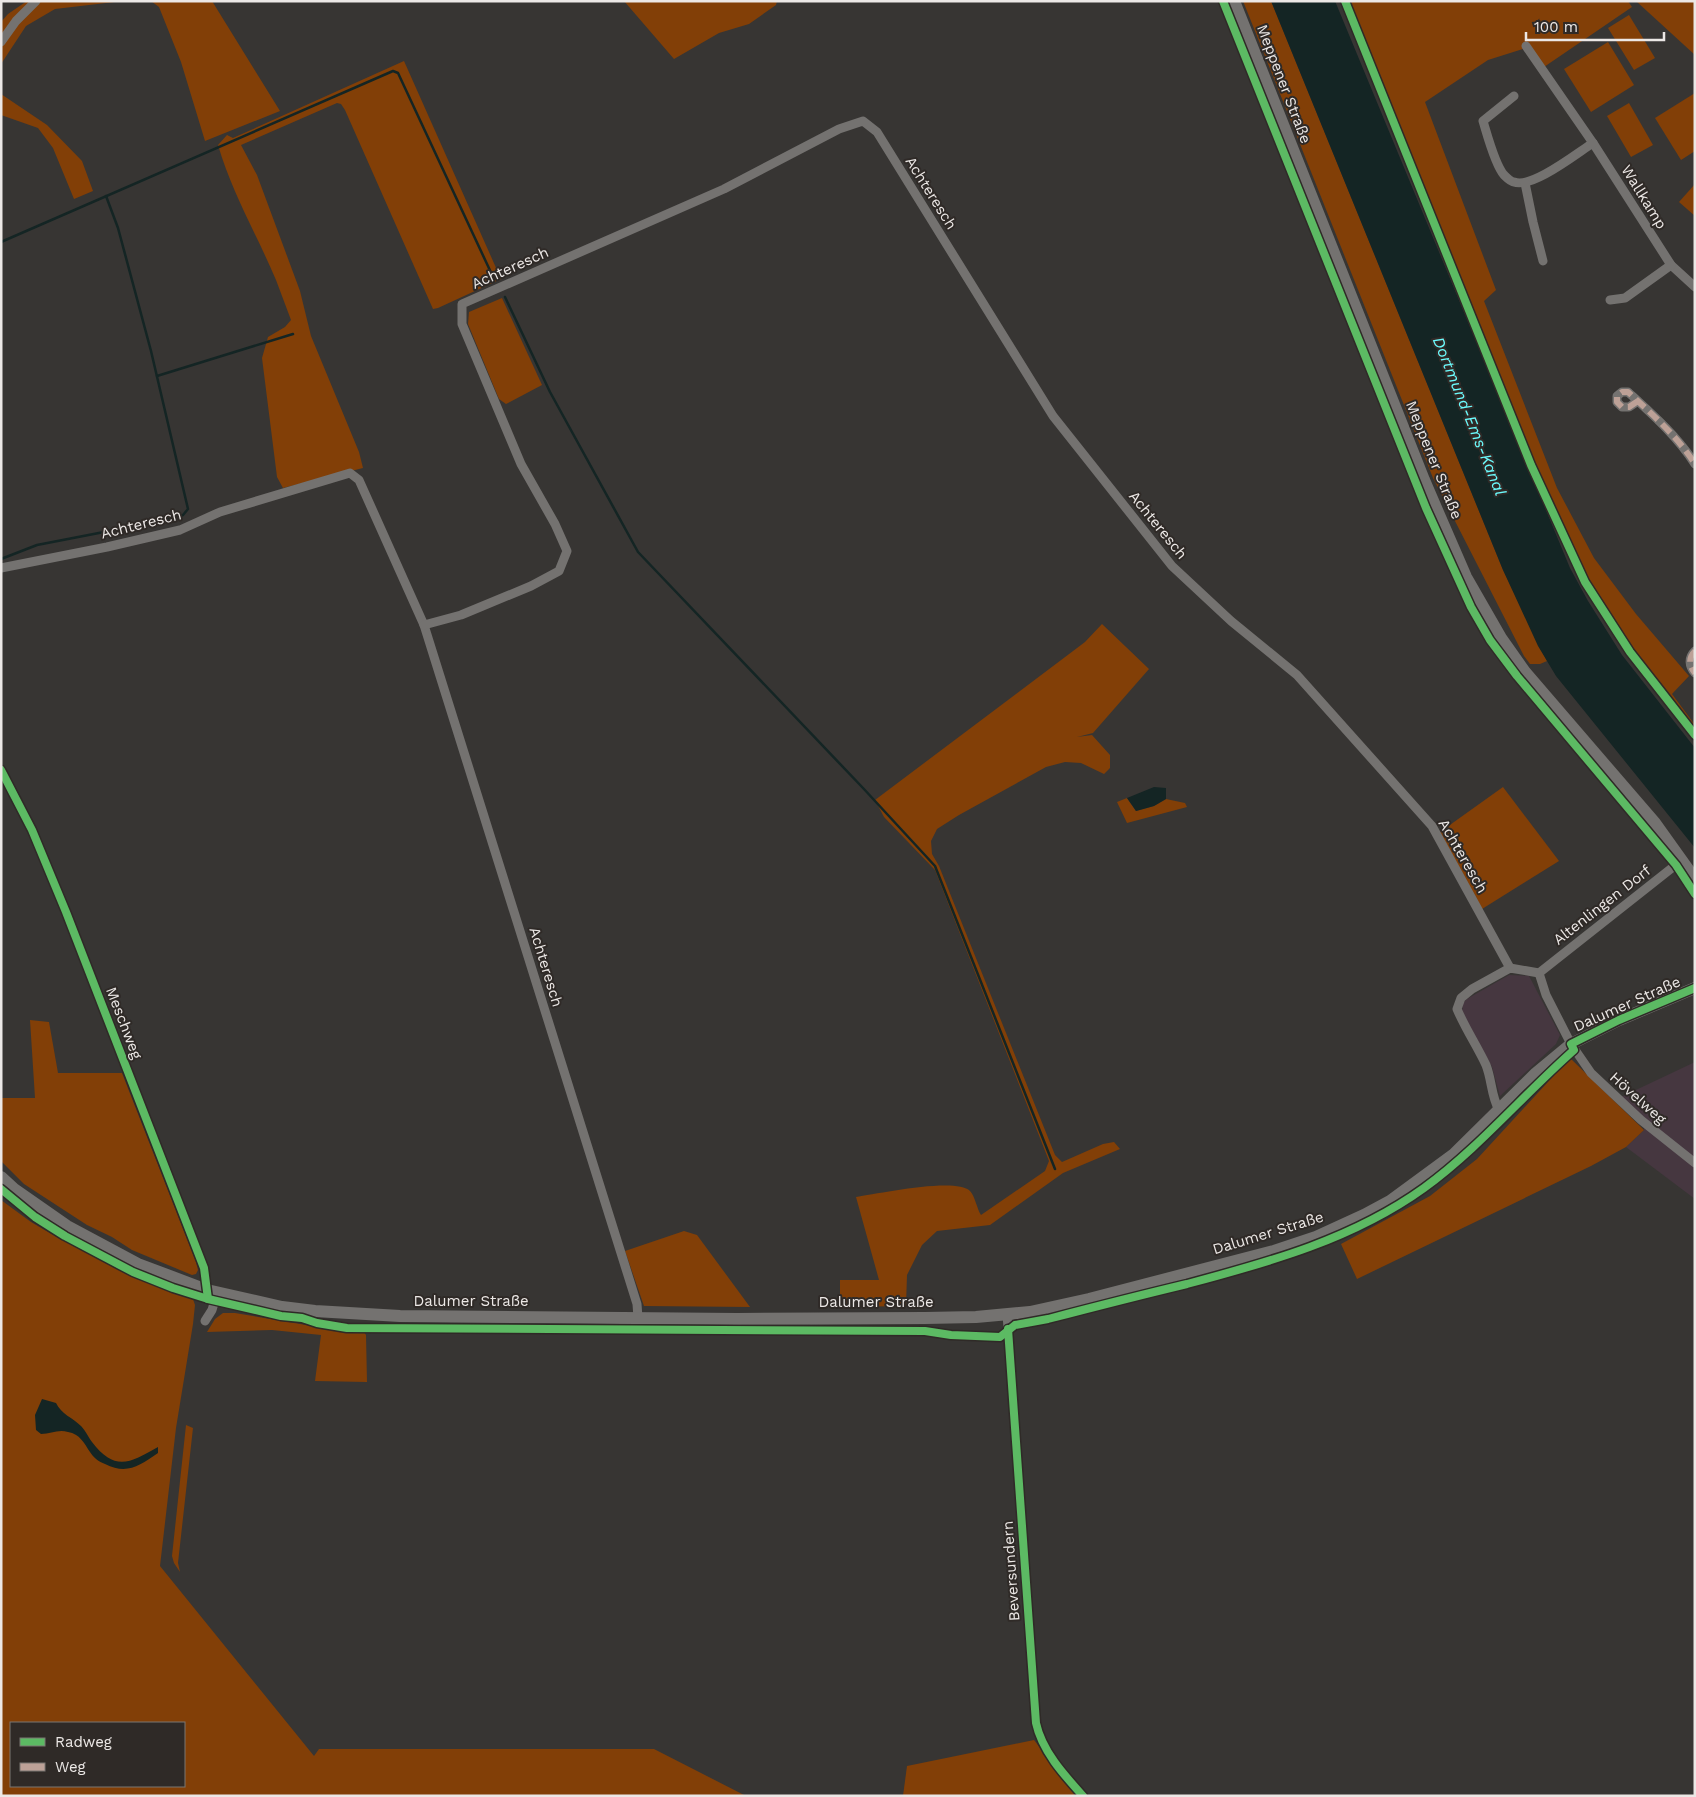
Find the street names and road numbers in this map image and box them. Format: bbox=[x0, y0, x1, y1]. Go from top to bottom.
street label: Meppener Straße bbox=[1253, 22, 1315, 146]
street label: Achteresch bbox=[902, 153, 960, 233]
street label: Wallkamp bbox=[1617, 162, 1671, 232]
street label: Achteresch bbox=[469, 243, 551, 293]
street label: Meppener Straße bbox=[1402, 398, 1466, 522]
street label: Achteresch bbox=[1125, 487, 1191, 563]
street label: Achteresch bbox=[99, 505, 183, 543]
street label: Achteresch bbox=[1435, 816, 1491, 896]
street label: Altenlingen Dorf bbox=[1550, 861, 1655, 949]
street label: Achteresch bbox=[525, 925, 567, 1009]
street label: Dalumer Straße bbox=[1571, 972, 1683, 1036]
street label: Meschweg bbox=[102, 984, 146, 1062]
street label: Hövelweg bbox=[1606, 1068, 1670, 1128]
street label: Dalumer Straße bbox=[1210, 1208, 1326, 1258]
street label: Dalumer Straße bbox=[413, 1292, 529, 1310]
street label: Dalumer Straße bbox=[818, 1293, 934, 1311]
street label: Beversundern bbox=[999, 1520, 1023, 1622]

